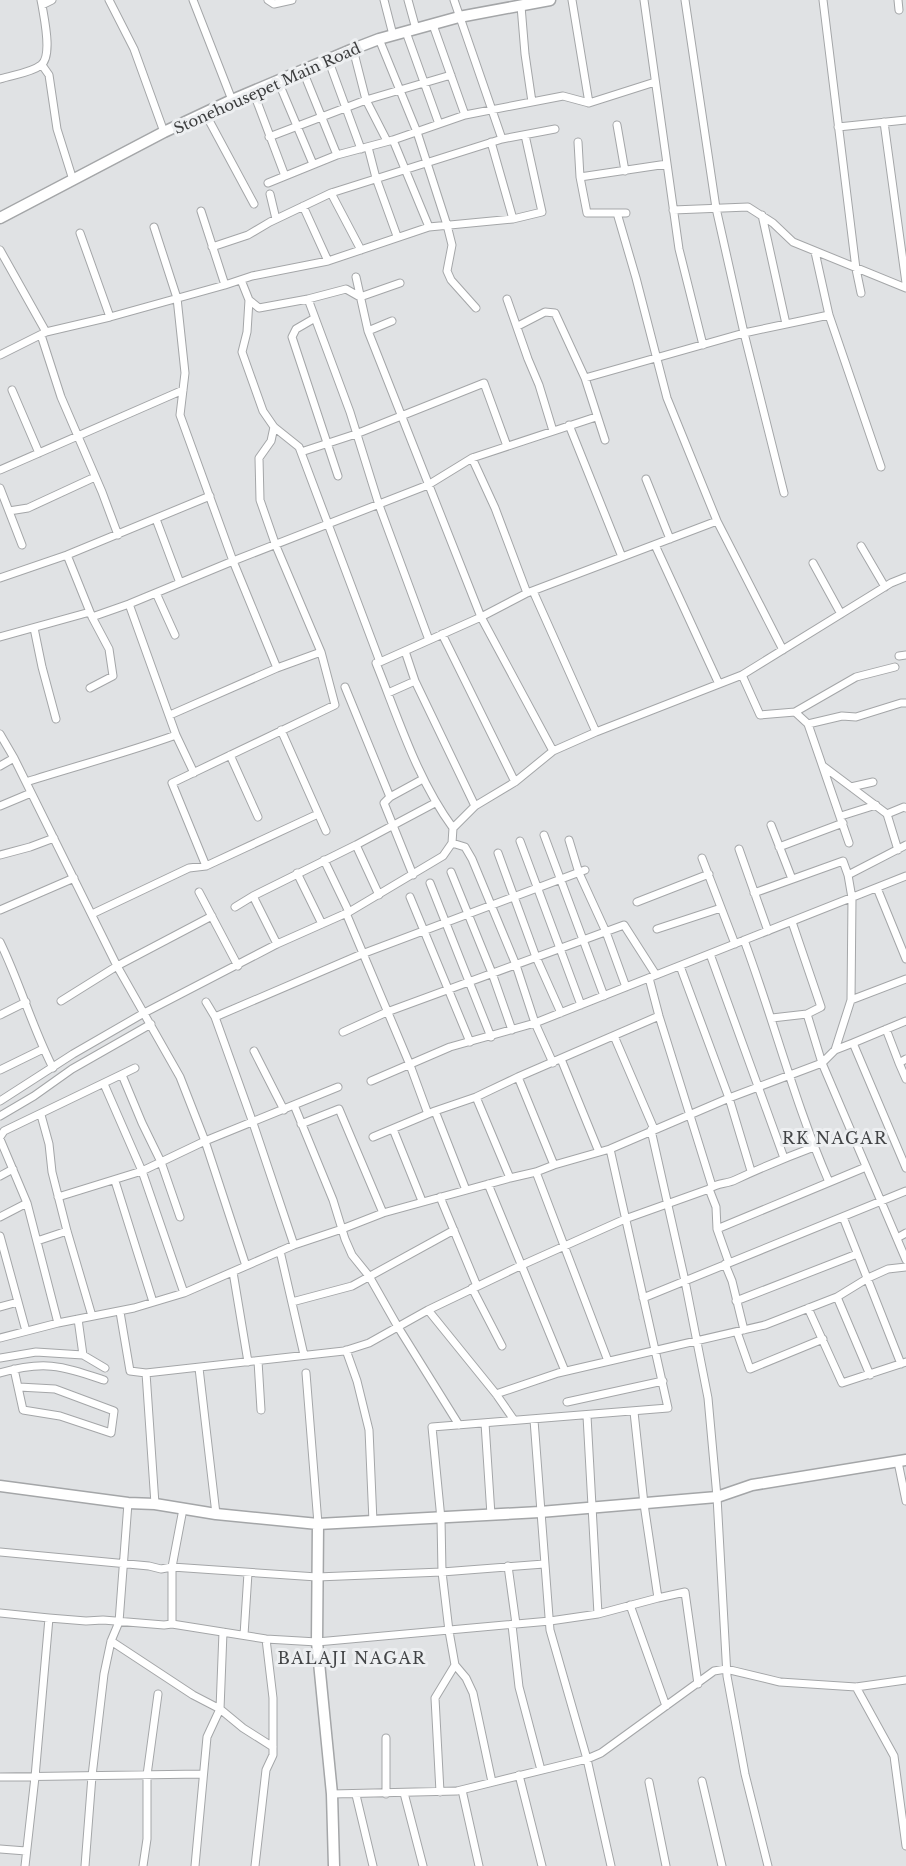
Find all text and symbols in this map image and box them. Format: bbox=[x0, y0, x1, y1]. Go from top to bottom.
street label: Stonehousepet Main Road bbox=[171, 38, 363, 138]
district label: RK NAGAR bbox=[782, 1128, 888, 1148]
district label: BALAJI NAGAR bbox=[278, 1648, 426, 1668]

